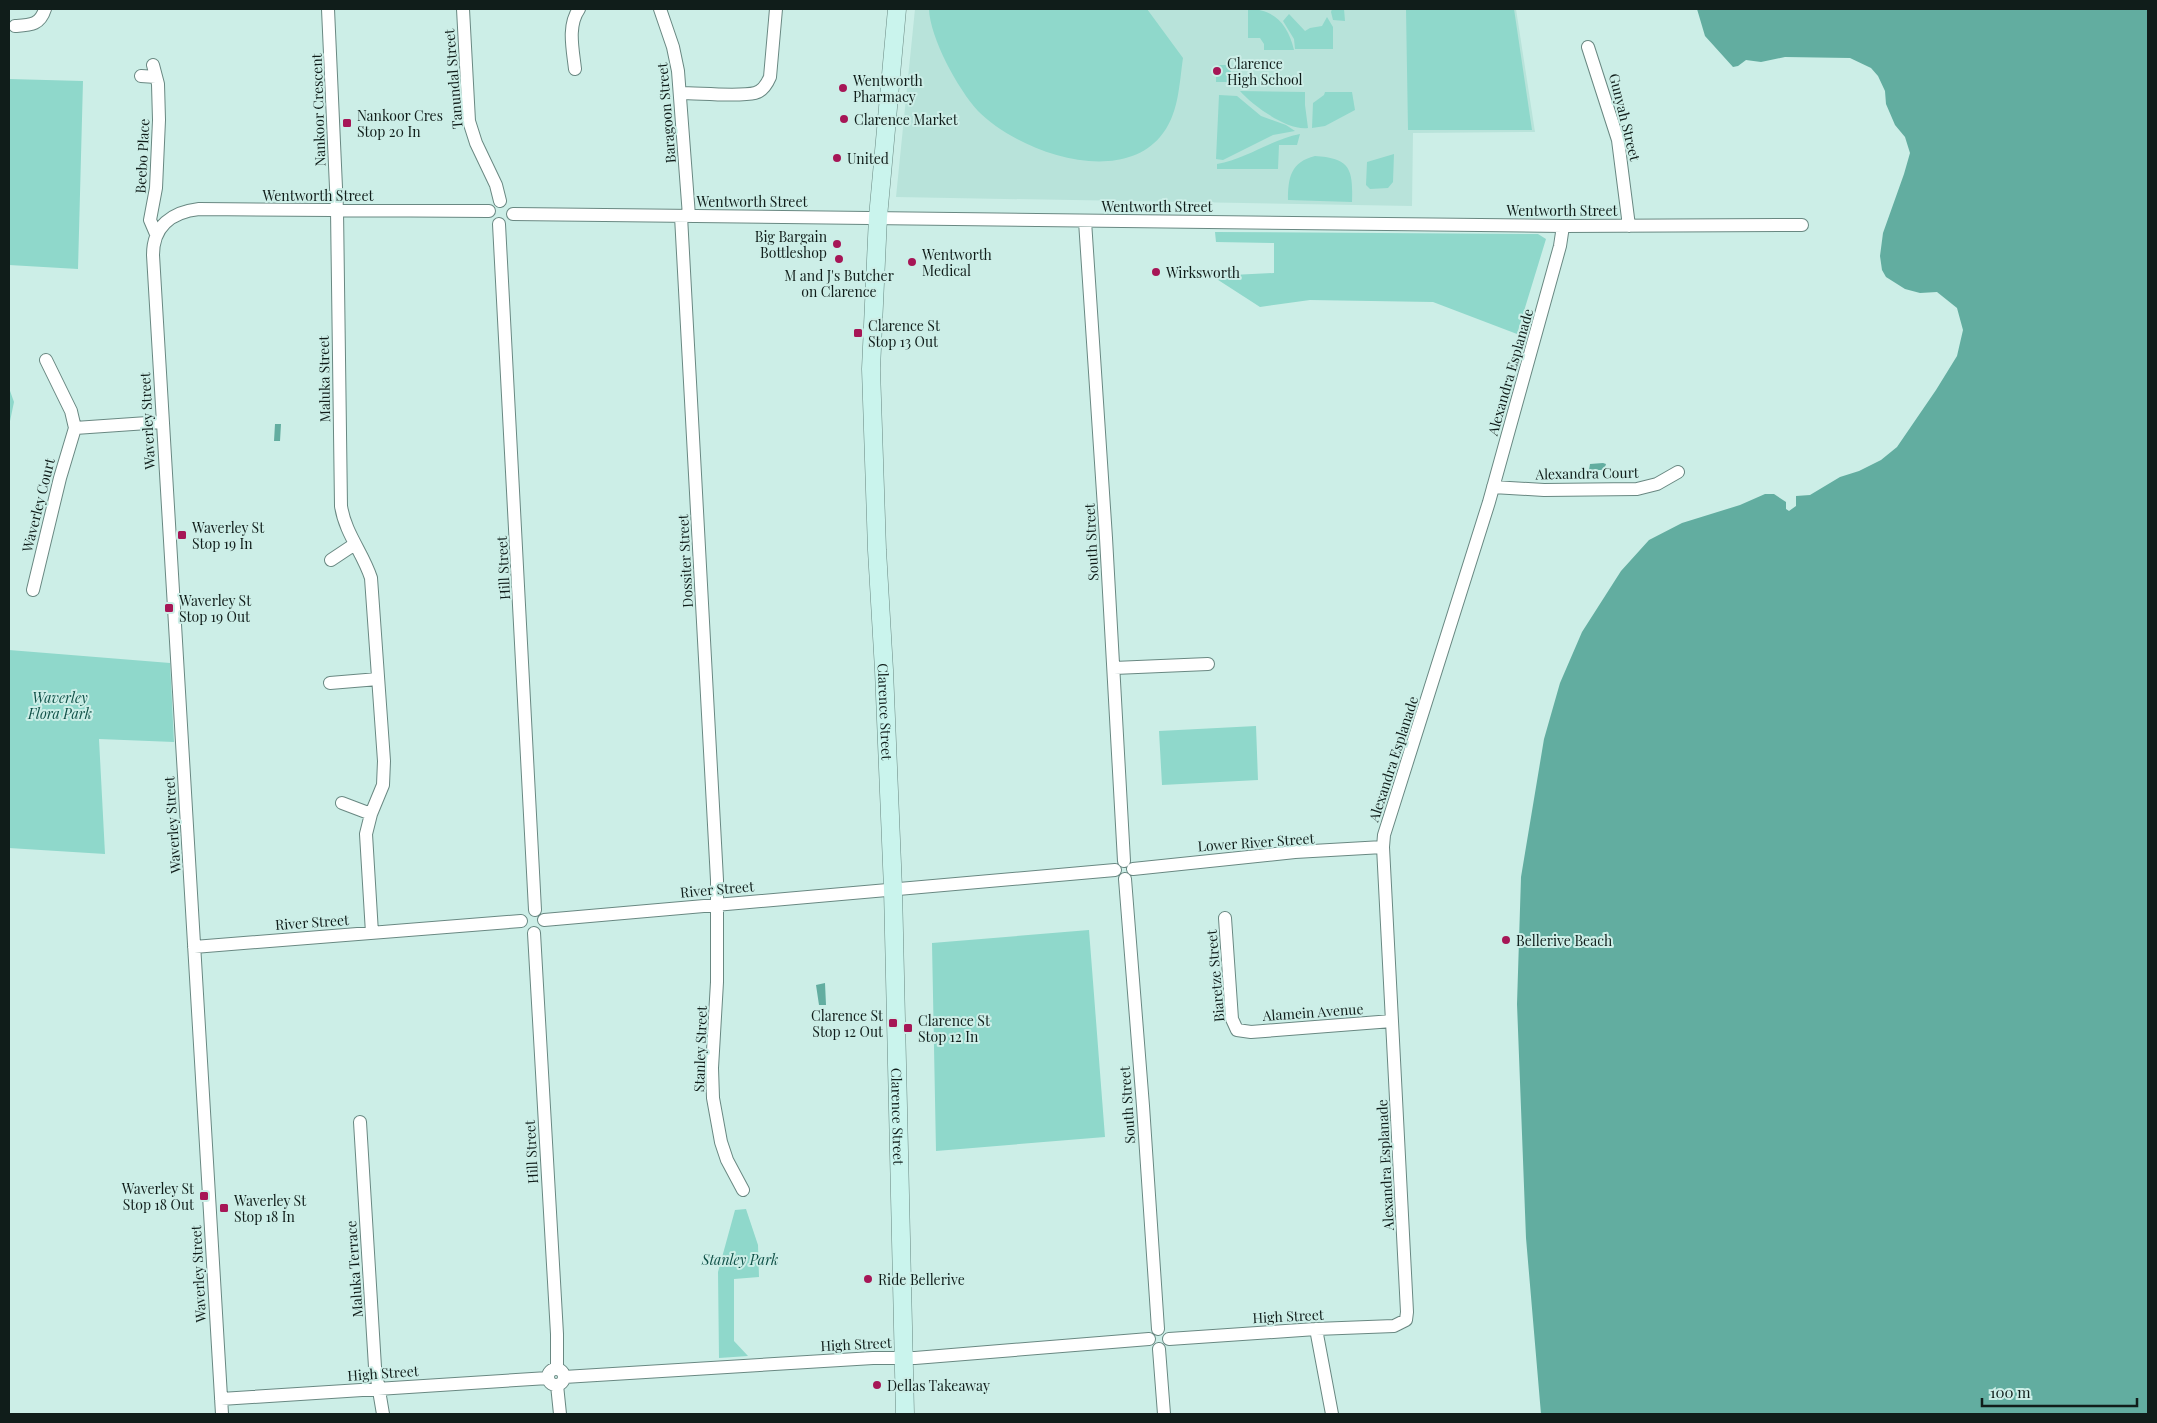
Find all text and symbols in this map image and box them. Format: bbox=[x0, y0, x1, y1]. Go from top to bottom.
street label: Tanundal Street bbox=[439, 27, 467, 130]
street label: Nankoor Crescent bbox=[306, 52, 329, 167]
place label: Clarence High School bbox=[1227, 54, 1303, 89]
street label: Baragoon Street bbox=[652, 61, 680, 164]
marker: Clarence High School bbox=[1211, 65, 1223, 77]
place label: Wentworth Pharmacy bbox=[852, 71, 924, 106]
street label: Gunyah Street bbox=[1605, 71, 1645, 164]
marker: Wentworth Pharmacy bbox=[837, 82, 849, 94]
place label: Nankoor Cres Stop 20 In bbox=[357, 106, 443, 141]
place label: Clarence Market bbox=[854, 110, 959, 129]
marker: Clarence Market bbox=[838, 113, 850, 125]
marker: Nankoor Cres Stop 20 In bbox=[341, 117, 353, 129]
street label: Beebo Place bbox=[131, 118, 153, 194]
place label: United bbox=[847, 149, 889, 168]
marker: United bbox=[831, 152, 843, 164]
street label: Wentworth Street bbox=[262, 186, 375, 205]
street label: Wentworth Street bbox=[696, 192, 809, 211]
street label: Wentworth Street bbox=[1101, 197, 1214, 216]
street label: Wentworth Street bbox=[1506, 201, 1619, 220]
place label: Big Bargain Bottleshop bbox=[755, 227, 828, 262]
marker: Big Bargain Bottleshop bbox=[831, 238, 843, 250]
place label: Wentworth Medical bbox=[921, 245, 993, 280]
marker: M and J's Butcher on Clarence bbox=[833, 253, 845, 265]
marker: Wentworth Medical bbox=[906, 256, 918, 268]
place label: Wirksworth bbox=[1165, 263, 1241, 282]
place label: M and J's Butcher on Clarence bbox=[784, 266, 895, 301]
marker: Wirksworth bbox=[1150, 266, 1162, 278]
street label: Alexandra Esplanade bbox=[1483, 306, 1537, 439]
place label: Clarence St Stop 13 Out bbox=[868, 316, 941, 351]
marker: Clarence St Stop 13 Out bbox=[852, 327, 864, 339]
street label: Maluka Street bbox=[314, 334, 334, 423]
street label: Waverley Street bbox=[135, 371, 159, 471]
street label: Waverley Court bbox=[17, 455, 59, 555]
street label: Alexandra Court bbox=[1534, 463, 1640, 483]
street label: South Street bbox=[1079, 502, 1103, 581]
street label: Dossiter Street bbox=[673, 513, 697, 608]
place label: Waverley St Stop 19 In bbox=[191, 518, 265, 553]
marker: Waverley St Stop 19 In bbox=[176, 529, 188, 541]
street label: Hill Street bbox=[492, 535, 514, 600]
place label: Waverley St Stop 19 Out bbox=[178, 591, 252, 626]
marker: Waverley St Stop 19 Out bbox=[163, 602, 175, 614]
street label: Clarence Street bbox=[874, 663, 897, 762]
park label: Waverley Flora Park bbox=[27, 688, 92, 723]
street label: Alexandra Esplanade bbox=[1363, 694, 1422, 825]
street label: Waverley Street bbox=[159, 775, 185, 875]
street label: Lower River Street bbox=[1197, 828, 1316, 856]
street label: River Street bbox=[679, 876, 756, 902]
street label: River Street bbox=[274, 910, 351, 934]
street label: Biaretze Street bbox=[1201, 928, 1228, 1023]
place label: Bellerive Beach bbox=[1516, 931, 1613, 950]
marker: Bellerive Beach bbox=[1500, 934, 1512, 946]
street label: Alamein Avenue bbox=[1261, 999, 1364, 1025]
street label: Stanley Street bbox=[689, 1004, 711, 1093]
place label: Clarence St Stop 12 Out bbox=[811, 1006, 884, 1041]
place label: Clarence St Stop 12 In bbox=[918, 1011, 991, 1046]
marker: Clarence St Stop 12 Out bbox=[887, 1017, 899, 1029]
marker: Clarence St Stop 12 In bbox=[902, 1022, 914, 1034]
street label: South Street bbox=[1115, 1065, 1139, 1144]
street label: Clarence Street bbox=[888, 1068, 909, 1166]
street label: Alexandra Esplanade bbox=[1372, 1099, 1398, 1232]
street label: Hill Street bbox=[520, 1119, 542, 1184]
place label: Waverley St Stop 18 Out bbox=[121, 1179, 195, 1214]
marker: Waverley St Stop 18 Out bbox=[198, 1190, 210, 1202]
place label: Waverley St Stop 18 In bbox=[233, 1191, 307, 1226]
marker: Waverley St Stop 18 In bbox=[218, 1202, 230, 1214]
street label: Maluka Terrace bbox=[341, 1220, 367, 1318]
street label: Waverley Street bbox=[186, 1224, 210, 1324]
park label: Stanley Park bbox=[701, 1250, 778, 1269]
place label: Ride Bellerive bbox=[878, 1270, 965, 1289]
marker: Ride Bellerive bbox=[862, 1273, 874, 1285]
street label: High Street bbox=[1252, 1305, 1325, 1327]
street label: High Street bbox=[820, 1333, 893, 1355]
street label: High Street bbox=[347, 1361, 420, 1385]
place label: Dellas Takeaway bbox=[887, 1376, 990, 1395]
scale bar bbox=[1982, 1376, 2137, 1408]
marker: Dellas Takeaway bbox=[871, 1379, 883, 1391]
text: 100 m bbox=[1990, 1382, 2031, 1402]

